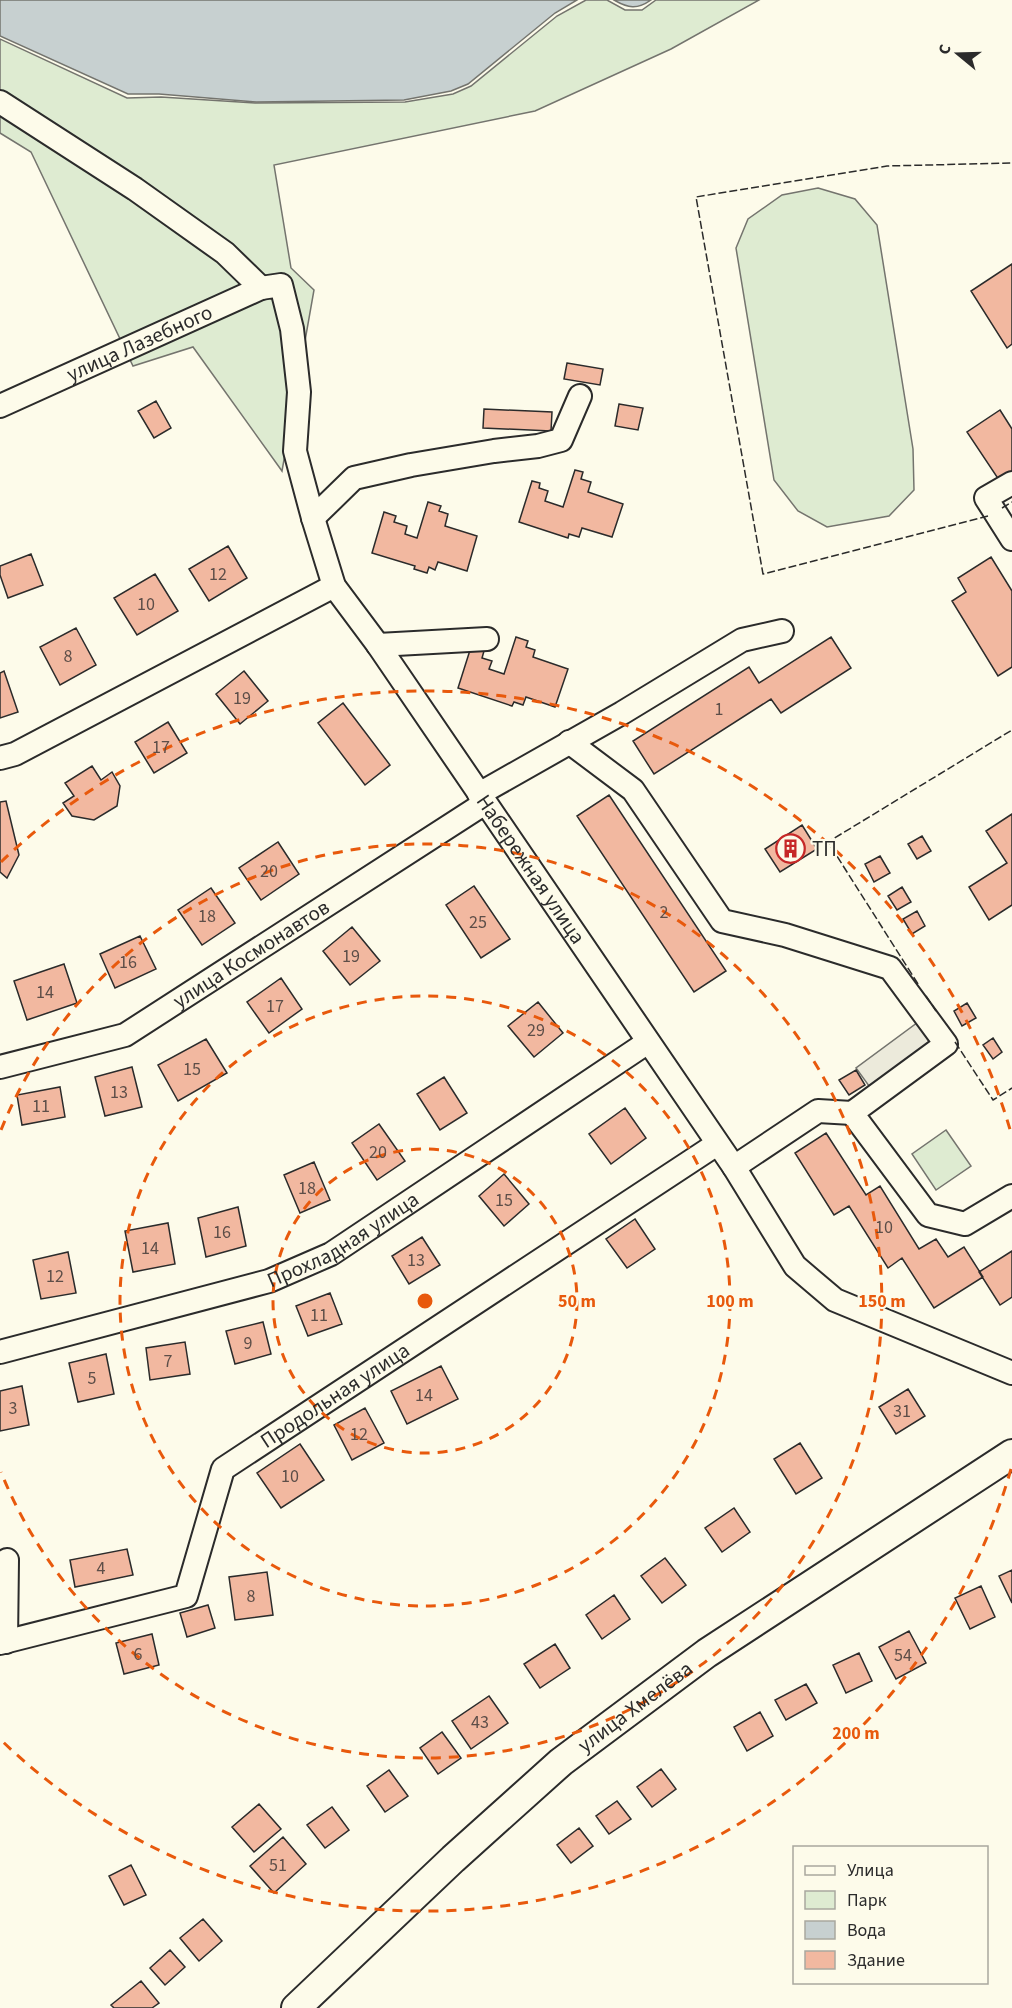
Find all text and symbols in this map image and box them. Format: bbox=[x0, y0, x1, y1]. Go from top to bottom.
north arrow bbox=[928, 24, 988, 84]
text: С bbox=[933, 41, 957, 57]
street label: улица Лазебного bbox=[62, 297, 217, 389]
house number: 12 bbox=[209, 562, 227, 587]
house number: 10 bbox=[137, 592, 155, 617]
house number: 8 bbox=[64, 644, 73, 669]
house number: 19 bbox=[233, 686, 251, 711]
house number: 1 bbox=[715, 697, 723, 722]
house number: 17 bbox=[152, 735, 170, 760]
street label: Набережная улица bbox=[469, 788, 593, 950]
building icon: ТП bbox=[775, 833, 807, 865]
place label: ТП bbox=[812, 834, 837, 864]
house number: 20 bbox=[260, 859, 278, 884]
street label: улица Космонавтов bbox=[167, 892, 335, 1015]
house number: 2 bbox=[660, 900, 669, 925]
house number: 18 bbox=[198, 904, 216, 929]
house number: 25 bbox=[469, 910, 487, 935]
house number: 19 bbox=[342, 944, 360, 969]
house number: 16 bbox=[119, 950, 137, 975]
house number: 14 bbox=[36, 980, 54, 1005]
house number: 17 bbox=[266, 994, 284, 1019]
house number: 29 bbox=[527, 1018, 545, 1043]
house number: 15 bbox=[183, 1057, 201, 1082]
house number: 13 bbox=[110, 1080, 128, 1105]
house number: 11 bbox=[32, 1094, 50, 1119]
house number: 20 bbox=[369, 1140, 387, 1165]
house number: 18 bbox=[298, 1176, 316, 1201]
street label: Прохладная улица bbox=[262, 1184, 425, 1295]
house number: 15 bbox=[495, 1188, 513, 1213]
house number: 10 bbox=[875, 1215, 893, 1240]
house number: 16 bbox=[213, 1220, 231, 1245]
house number: 14 bbox=[141, 1236, 159, 1261]
house number: 13 bbox=[407, 1248, 425, 1273]
house number: 12 bbox=[46, 1264, 64, 1289]
text: 50 m bbox=[558, 1289, 596, 1314]
text: 100 m bbox=[706, 1289, 754, 1314]
text: 150 m bbox=[858, 1289, 906, 1314]
centre of rings bbox=[415, 1291, 435, 1311]
house number: 11 bbox=[310, 1303, 328, 1328]
house number: 9 bbox=[244, 1331, 253, 1356]
street label: Продольная улица bbox=[254, 1335, 415, 1456]
house number: 7 bbox=[164, 1349, 173, 1374]
house number: 5 bbox=[88, 1366, 97, 1391]
house number: 14 bbox=[415, 1383, 433, 1408]
house number: 3 bbox=[9, 1396, 18, 1421]
house number: 31 bbox=[893, 1399, 911, 1424]
house number: 12 bbox=[350, 1422, 368, 1447]
house number: 10 bbox=[281, 1464, 299, 1489]
house number: 4 bbox=[97, 1556, 106, 1581]
house number: 8 bbox=[247, 1584, 256, 1609]
house number: 6 bbox=[134, 1642, 143, 1667]
house number: 54 bbox=[894, 1643, 912, 1668]
street label: улица Хмелёва bbox=[571, 1654, 699, 1760]
house number: 43 bbox=[471, 1710, 489, 1735]
text: 200 m bbox=[832, 1721, 880, 1746]
legend bbox=[793, 1846, 988, 1984]
house number: 51 bbox=[269, 1853, 287, 1878]
text: Улица bbox=[847, 1858, 894, 1883]
text: Парк bbox=[847, 1888, 887, 1913]
text: Вода bbox=[847, 1918, 886, 1943]
text: Здание bbox=[847, 1948, 905, 1973]

